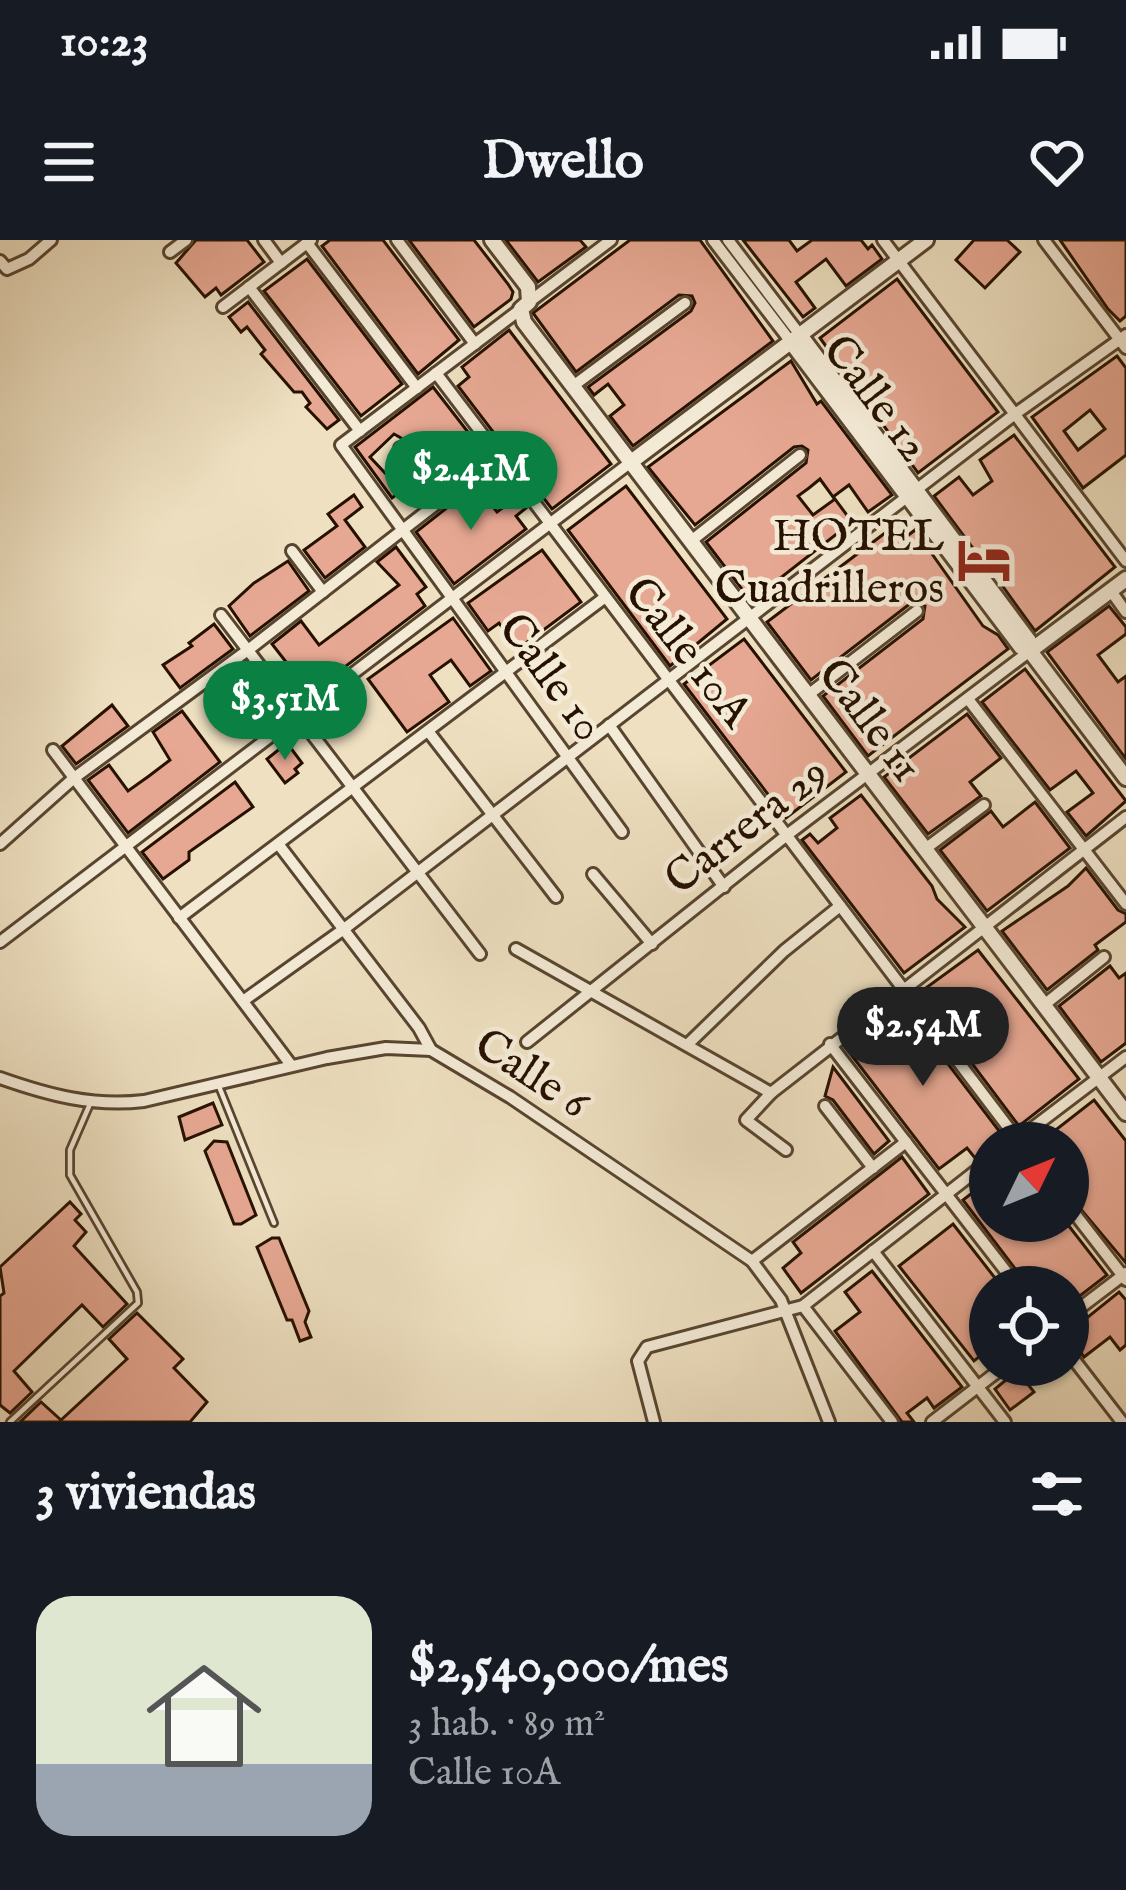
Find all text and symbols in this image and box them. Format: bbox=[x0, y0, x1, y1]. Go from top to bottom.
text: 10:23 bbox=[60, 14, 148, 71]
text: Dwello bbox=[482, 128, 644, 197]
icon: menu bbox=[36, 129, 102, 195]
icon: heart bbox=[1024, 129, 1090, 195]
street label: Calle 12 bbox=[809, 324, 941, 474]
pin: $2.41M bbox=[373, 431, 569, 533]
text: $2.41M bbox=[412, 445, 530, 494]
place label: HOTEL Cuadrilleros bbox=[715, 509, 944, 618]
hotel icon: HOTEL Cuadrilleros bbox=[955, 531, 1013, 589]
street label: Calle 10A bbox=[611, 566, 765, 741]
street label: Calle 10 bbox=[484, 603, 616, 754]
street label: Calle 11 bbox=[804, 648, 934, 794]
pin: $3.51M bbox=[187, 661, 383, 763]
text: $3.51M bbox=[230, 675, 340, 724]
street label: Carrera 29 bbox=[654, 745, 840, 908]
pin: $2.54M bbox=[825, 987, 1021, 1089]
text: $2.54M bbox=[864, 1001, 982, 1050]
street label: Calle 6 bbox=[463, 1017, 600, 1134]
north arrow bbox=[969, 1122, 1089, 1242]
map controls bbox=[969, 1122, 1089, 1386]
button: locate bbox=[969, 1266, 1089, 1386]
icon: filters bbox=[1024, 1461, 1090, 1527]
text: 3 viviendas bbox=[36, 1462, 256, 1527]
text: $2,540,000/mes bbox=[408, 1635, 729, 1700]
icon: home bbox=[132, 1644, 276, 1788]
text: 3 hab. · 89 m² bbox=[408, 1700, 605, 1749]
text: Calle 10A bbox=[408, 1749, 560, 1798]

